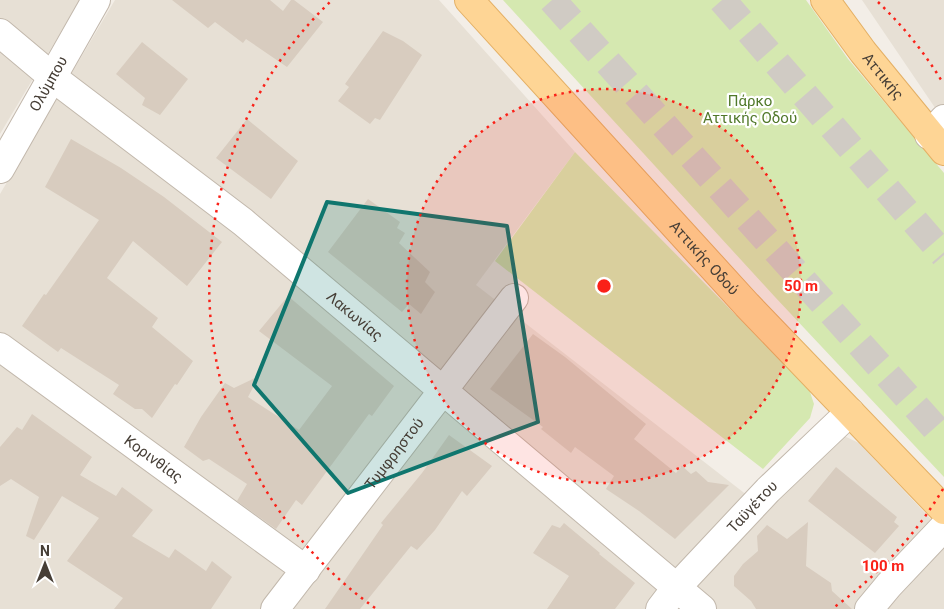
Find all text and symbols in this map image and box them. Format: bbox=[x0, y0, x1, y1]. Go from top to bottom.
street label: Αττικής bbox=[859, 49, 907, 103]
street label: Ολύμπου bbox=[26, 53, 71, 115]
park label: Πάρκο Αττικής Οδού bbox=[703, 92, 797, 127]
street label: Αττικής Οδού bbox=[666, 217, 743, 299]
centre of rings bbox=[595, 277, 613, 295]
text: 50 m bbox=[784, 277, 818, 295]
street label: Λακωνίας bbox=[323, 287, 386, 345]
street label: Τυμφρηστού bbox=[361, 414, 428, 493]
street label: Κορινθίας bbox=[121, 432, 186, 486]
street label: Ταϋγέτου bbox=[724, 477, 781, 536]
north arrow bbox=[20, 539, 70, 589]
text: N bbox=[40, 543, 50, 559]
text: 100 m bbox=[862, 557, 904, 575]

